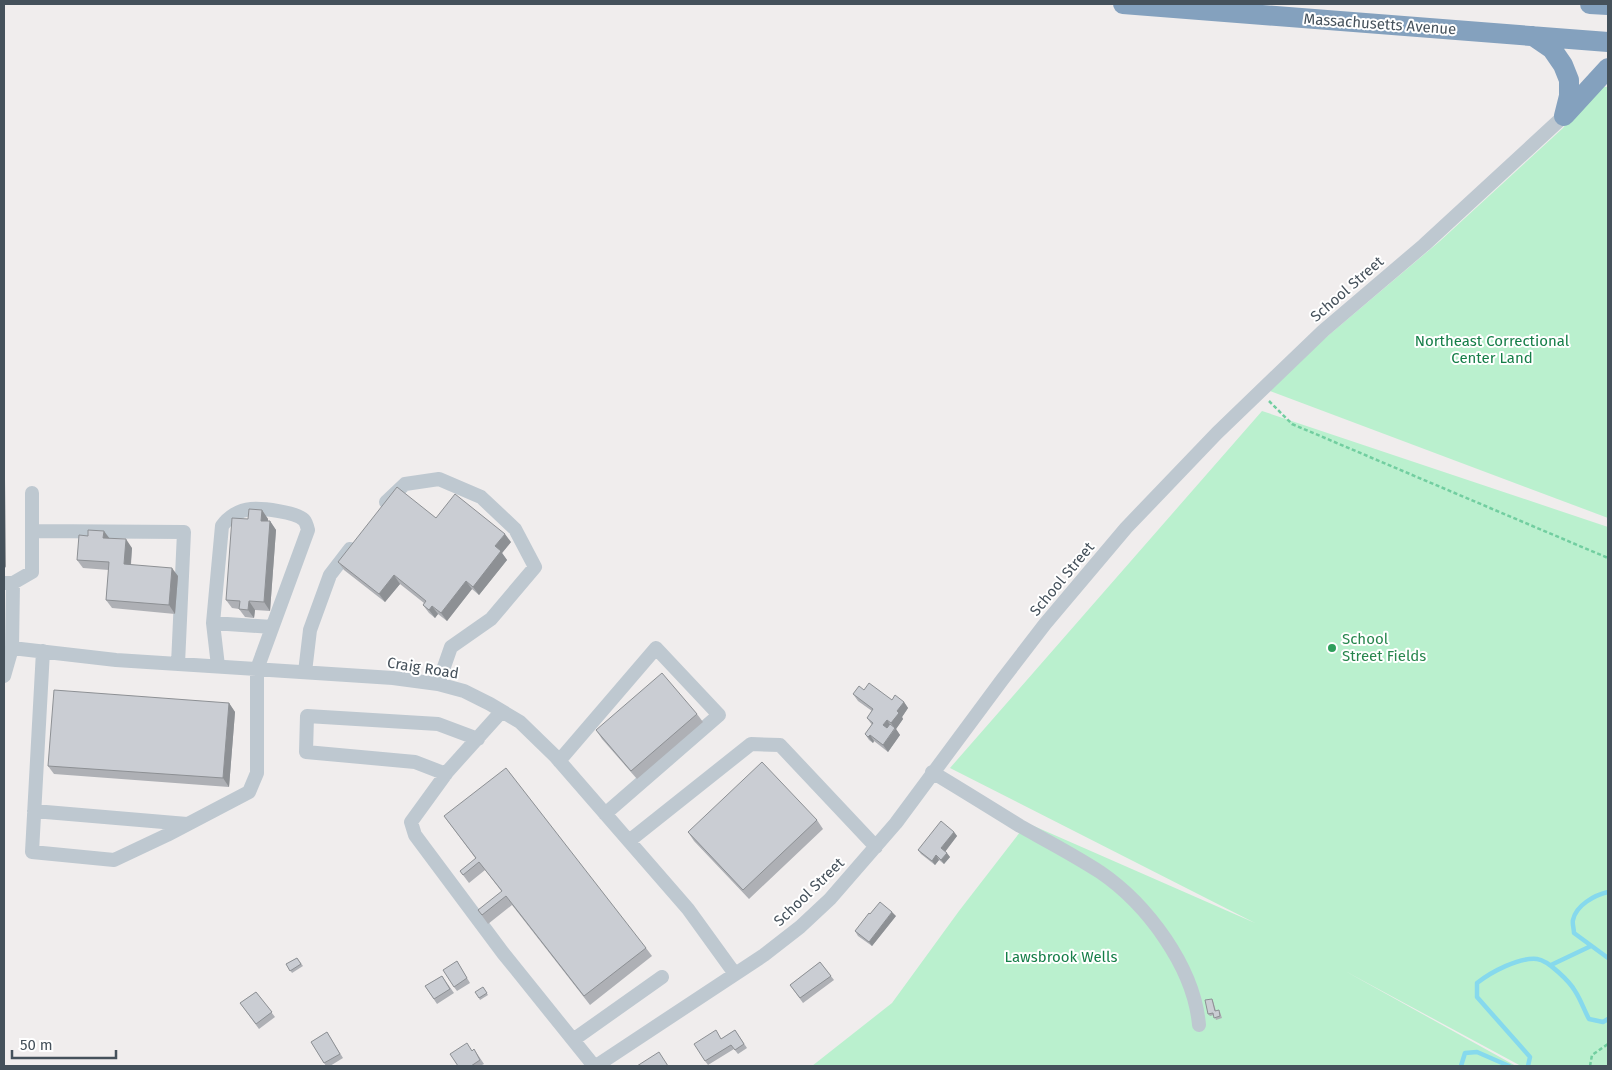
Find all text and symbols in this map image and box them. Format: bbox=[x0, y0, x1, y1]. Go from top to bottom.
street label: Massachusetts Avenue bbox=[1303, 10, 1457, 38]
street label: School Street bbox=[1307, 252, 1388, 326]
park label: Northeast Correctional Center Land bbox=[1415, 332, 1570, 367]
street label: School Street bbox=[1026, 538, 1098, 620]
place label: School Street Fields bbox=[1342, 630, 1426, 665]
marker: School Street Fields bbox=[1326, 642, 1338, 654]
street label: Craig Road bbox=[386, 653, 460, 683]
street label: School Street bbox=[770, 854, 848, 930]
park label: Lawsbrook Wells bbox=[1005, 948, 1117, 966]
scale bar bbox=[12, 1028, 116, 1060]
text: 50 m bbox=[20, 1036, 53, 1054]

